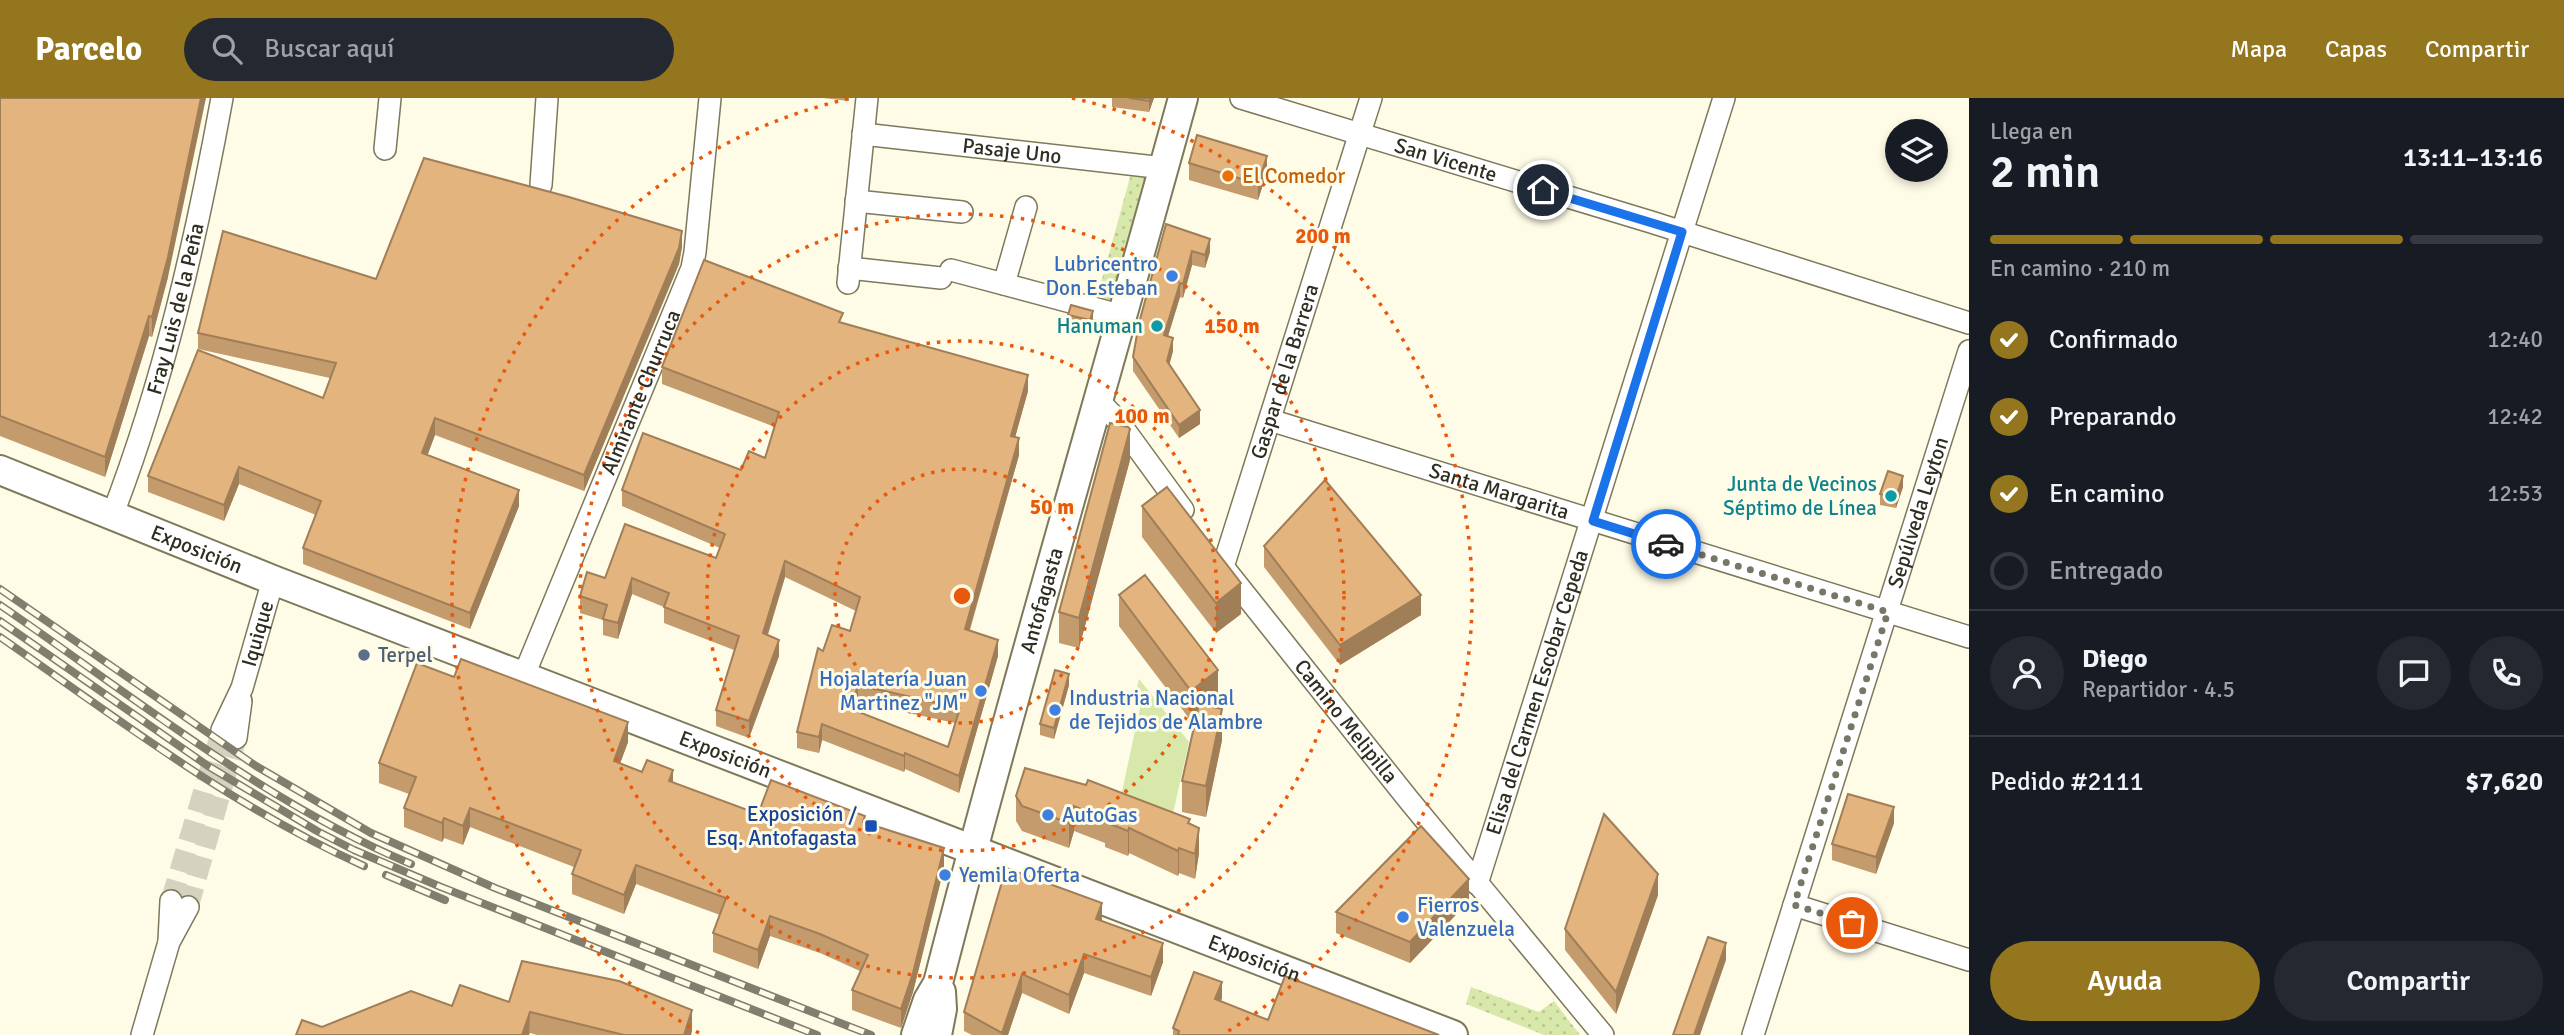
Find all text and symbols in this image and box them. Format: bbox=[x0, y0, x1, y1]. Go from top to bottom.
search box bbox=[184, 18, 674, 81]
text: Parcelo bbox=[35, 29, 142, 70]
icon: search bbox=[208, 30, 246, 68]
text: Buscar aquí bbox=[264, 33, 394, 65]
text: Mapa bbox=[2231, 34, 2287, 64]
text: Capas bbox=[2325, 34, 2387, 64]
text: Compartir bbox=[2425, 34, 2529, 64]
text: Llega en bbox=[1990, 117, 2073, 146]
map controls bbox=[1885, 119, 1948, 182]
button: layers bbox=[1885, 119, 1948, 182]
street label: Pasaje Uno bbox=[961, 132, 1063, 169]
street label: San Vicente bbox=[1392, 132, 1500, 188]
text: 13:11–13:16 bbox=[2403, 142, 2543, 174]
text: 2 min bbox=[1990, 144, 2100, 200]
pin bbox=[1513, 160, 1573, 220]
place label: El Comedor bbox=[1242, 163, 1345, 189]
marker: El Comedor bbox=[1220, 168, 1236, 184]
icon: home bbox=[1524, 171, 1562, 209]
street label: Fray Luis de la Peña bbox=[141, 221, 210, 398]
text: 200 m bbox=[1295, 223, 1351, 249]
place label: Lubricentro Don Esteban bbox=[1045, 251, 1158, 301]
text: En camino · 210 m bbox=[1990, 254, 2170, 283]
marker: Lubricentro Don Esteban bbox=[1164, 268, 1180, 284]
street label: Gaspar de la Barrera bbox=[1245, 281, 1325, 462]
street label: Almirante Churruca bbox=[595, 306, 686, 479]
place label: Hanuman bbox=[1056, 313, 1143, 339]
text: 150 m bbox=[1204, 313, 1260, 339]
marker: Hanuman bbox=[1149, 318, 1165, 334]
icon: check bbox=[1990, 321, 2028, 359]
text: Confirmado bbox=[2049, 324, 2178, 356]
text: 12:40 bbox=[2487, 325, 2543, 354]
icon: check bbox=[1990, 398, 2028, 436]
text: Preparando bbox=[2049, 401, 2176, 433]
text: 12:42 bbox=[2487, 402, 2543, 431]
text: 100 m bbox=[1114, 403, 1170, 429]
street label: Sepúlveda Leyton bbox=[1882, 434, 1954, 591]
street label: Santa Margarita bbox=[1426, 457, 1572, 525]
place label: Junta de Vecinos Séptimo de Línea bbox=[1723, 471, 1877, 521]
icon: check bbox=[1990, 475, 2028, 513]
text: En camino bbox=[2049, 478, 2165, 510]
text: 12:53 bbox=[2487, 479, 2543, 508]
marker: Junta de Vecinos Séptimo de Línea bbox=[1883, 488, 1899, 504]
text: 50 m bbox=[1030, 494, 1074, 520]
courier bbox=[1631, 509, 1701, 579]
street label: Exposición bbox=[147, 519, 246, 579]
icon: car bbox=[1647, 525, 1685, 563]
street label: Antofagasta bbox=[1014, 545, 1069, 656]
street label: Elisa del Carmen Escobar Cepeda bbox=[1480, 547, 1594, 838]
text: Entregado bbox=[2049, 555, 2163, 587]
centre of rings bbox=[950, 584, 974, 608]
street label: Iquique bbox=[236, 598, 279, 670]
button: person bbox=[1990, 636, 2064, 710]
button: chat bbox=[2377, 636, 2451, 710]
button: phone bbox=[2469, 636, 2543, 710]
place label: Terpel bbox=[378, 642, 433, 668]
text: Diego bbox=[2082, 643, 2148, 675]
marker: Terpel bbox=[356, 647, 372, 663]
street label: Camino Melipilla bbox=[1289, 654, 1404, 789]
place label: Hojalatería Juan Martinez "JM" bbox=[819, 666, 967, 716]
text: Repartidor · 4.5 bbox=[2082, 675, 2235, 704]
marker: Hojalatería Juan Martinez "JM" bbox=[973, 683, 989, 699]
place label: Industria Nacional de Tejidos de Alambre bbox=[1069, 685, 1263, 735]
marker: Industria Nacional de Tejidos de Alambre bbox=[1047, 702, 1063, 718]
street label: Exposición bbox=[675, 725, 775, 784]
text: Pedido #2111 bbox=[1990, 766, 2144, 798]
text: $7,620 bbox=[2465, 766, 2543, 798]
place label: Exposición / Esq. Antofagasta bbox=[706, 801, 857, 851]
place label: AutoGas bbox=[1062, 802, 1138, 828]
marker: AutoGas bbox=[1040, 807, 1056, 823]
marker: Exposición / Esq. Antofagasta bbox=[863, 818, 879, 834]
place label: Yemila Oferta bbox=[959, 862, 1080, 888]
marker: Yemila Oferta bbox=[937, 867, 953, 883]
place label: Fierros Valenzuela bbox=[1417, 892, 1515, 942]
pin bbox=[1822, 893, 1882, 953]
icon: bag bbox=[1833, 904, 1871, 942]
marker: Fierros Valenzuela bbox=[1395, 909, 1411, 925]
street label: Exposición bbox=[1204, 929, 1304, 988]
button: Ayuda bbox=[1990, 941, 2260, 1021]
button: Compartir bbox=[2274, 941, 2543, 1021]

